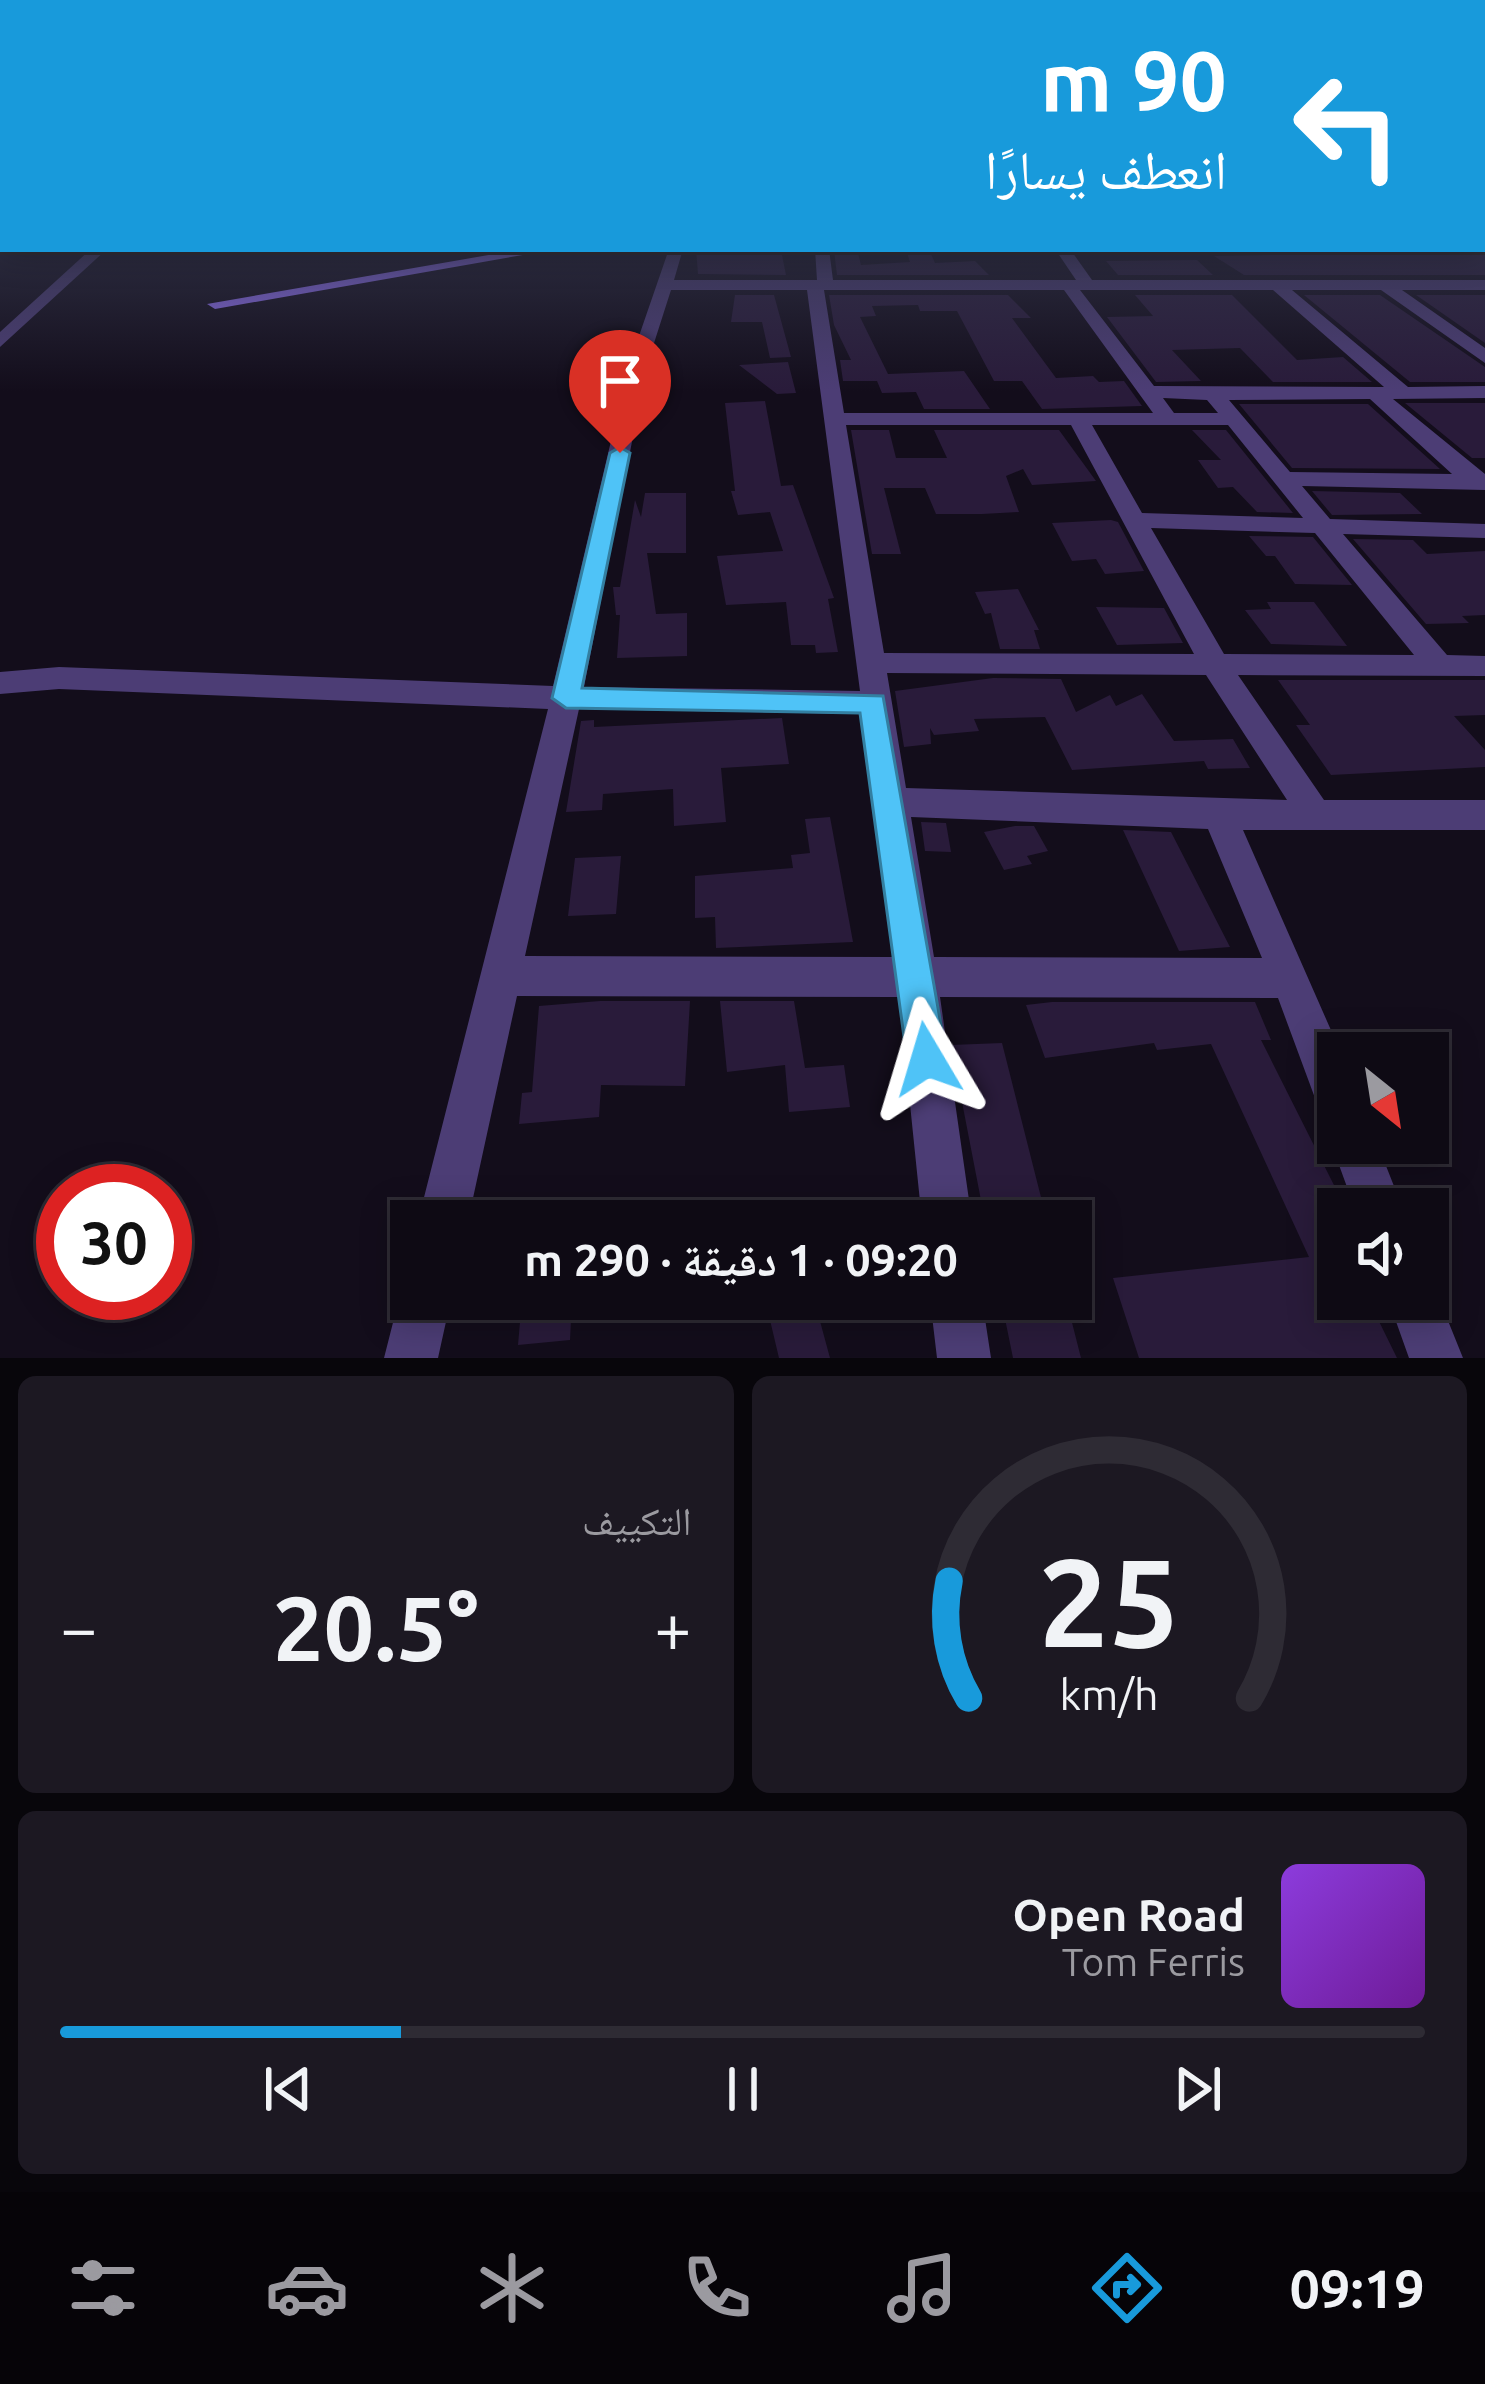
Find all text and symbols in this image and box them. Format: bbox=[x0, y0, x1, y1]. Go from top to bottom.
text: 90 m bbox=[1040, 33, 1227, 127]
icon: left bbox=[1269, 48, 1425, 204]
text: انعطف يسارًا bbox=[985, 139, 1227, 199]
pin bbox=[569, 330, 671, 453]
icon: arrive bbox=[587, 348, 653, 414]
position arrow bbox=[864, 996, 990, 1122]
north arrow bbox=[1317, 1032, 1449, 1164]
map controls bbox=[1317, 1032, 1449, 1320]
speed limit sign: 30 bbox=[36, 1164, 192, 1320]
button: sound bbox=[1317, 1188, 1449, 1320]
text: 09:20 · 1 دقيقة · 290 m bbox=[524, 1234, 958, 1285]
text: التكييف bbox=[582, 1499, 692, 1542]
text: 25 bbox=[1039, 1531, 1180, 1671]
text: 20.5° bbox=[273, 1577, 479, 1678]
text: − bbox=[60, 1590, 97, 1664]
text: + bbox=[654, 1590, 691, 1664]
text: km/h bbox=[1060, 1669, 1159, 1717]
text: Open Road bbox=[1013, 1889, 1245, 1940]
text: Tom Ferris bbox=[1062, 1940, 1245, 1983]
icon: previous bbox=[255, 2056, 321, 2122]
icon: pause bbox=[710, 2056, 776, 2122]
icon: next bbox=[1165, 2056, 1231, 2122]
icon: filters bbox=[61, 2246, 145, 2330]
icon: car bbox=[265, 2246, 349, 2330]
icon: climate bbox=[470, 2246, 554, 2330]
icon: phone bbox=[675, 2246, 759, 2330]
icon: music bbox=[880, 2246, 964, 2330]
icon: directions bbox=[1085, 2246, 1169, 2330]
text: 09:19 bbox=[1289, 2258, 1425, 2318]

